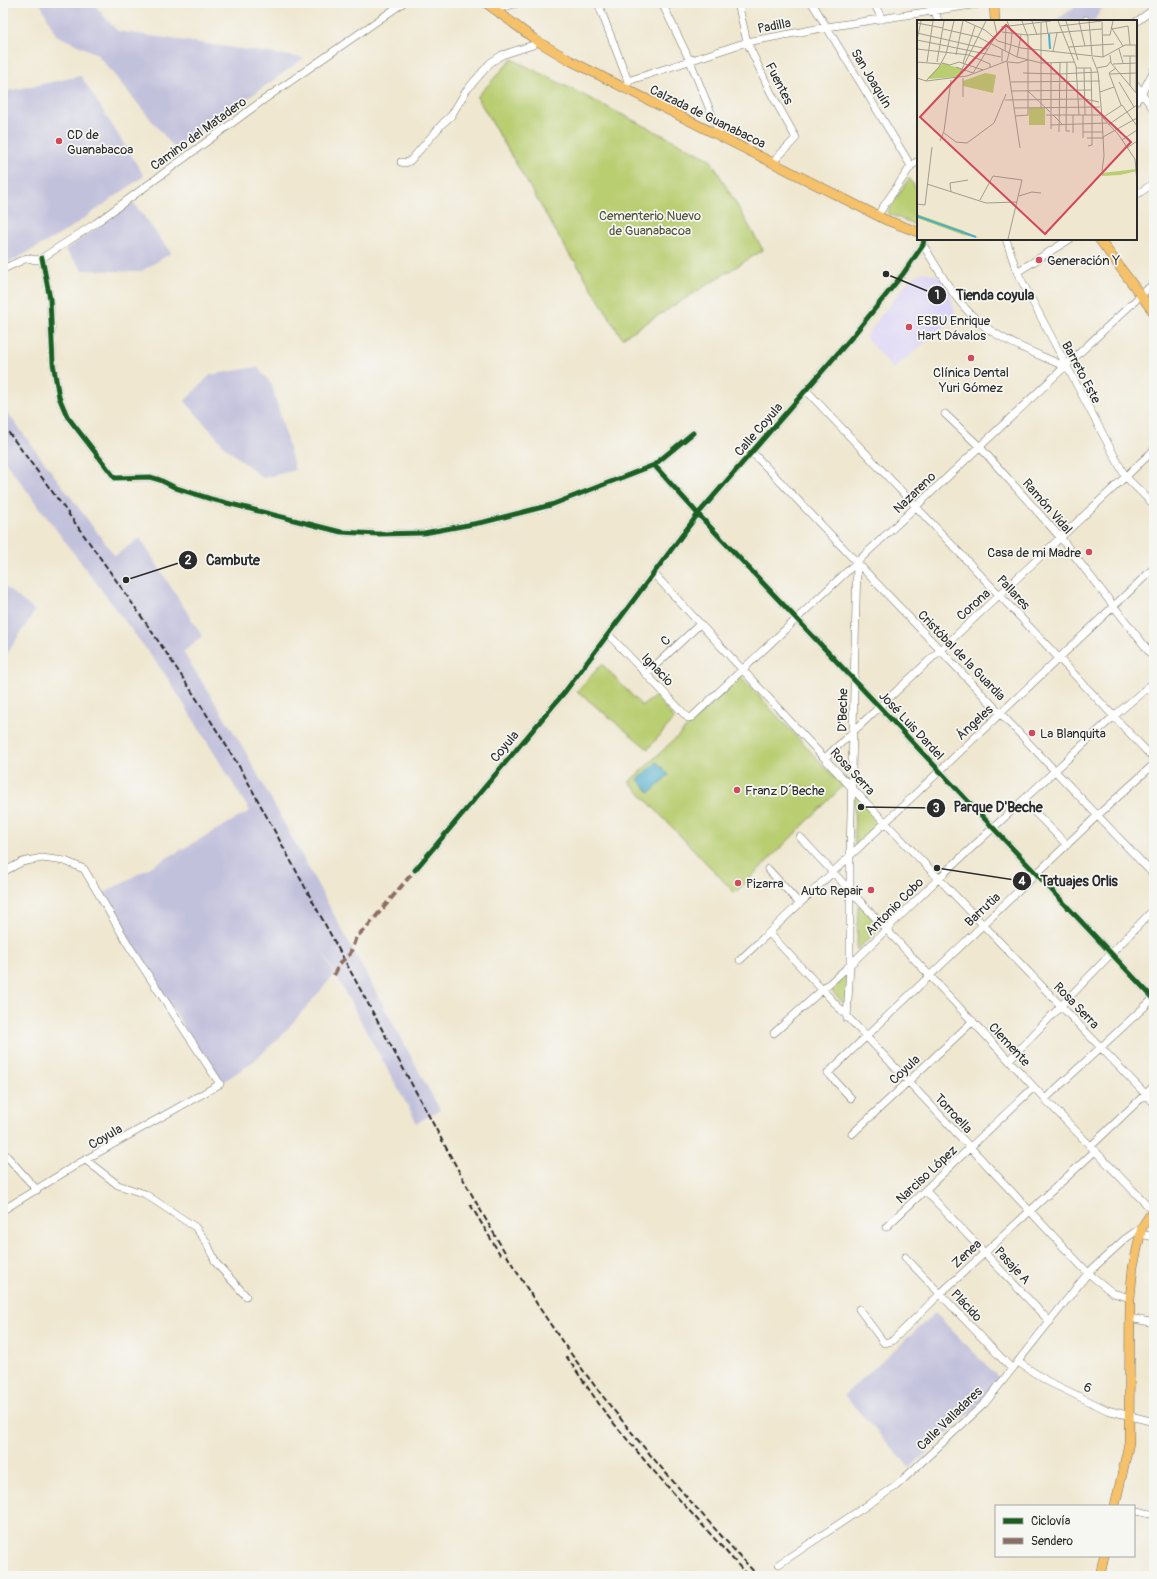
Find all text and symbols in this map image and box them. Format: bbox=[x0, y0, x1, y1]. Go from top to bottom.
street label: Padilla bbox=[756, 15, 792, 37]
inset map bbox=[917, 20, 1137, 240]
street label: San Joaquín bbox=[847, 46, 895, 111]
street label: Fuentes bbox=[762, 60, 797, 107]
street label: Calzada de Guanabacoa bbox=[647, 82, 768, 152]
street label: Camino del Matadero bbox=[148, 94, 250, 174]
place label: CD de Guanabacoa bbox=[67, 127, 133, 158]
marker: CD de Guanabacoa bbox=[54, 136, 64, 146]
park label: Cementerio Nuevo de Guanabacoa bbox=[599, 208, 701, 239]
place label: Generación Y bbox=[1047, 253, 1120, 269]
marker: Generación Y bbox=[1034, 255, 1044, 265]
callout: Tienda coyula bbox=[927, 282, 1042, 308]
text: Tienda coyula bbox=[955, 287, 1035, 304]
text: 1 bbox=[935, 288, 939, 303]
place label: ESBU Enrique Hart Dávalos bbox=[917, 313, 991, 344]
marker: ESBU Enrique Hart Dávalos bbox=[904, 322, 914, 332]
street label: Barreto Este bbox=[1058, 339, 1104, 407]
marker: Clínica Dental Yuri Gómez bbox=[966, 353, 976, 363]
place label: Clínica Dental Yuri Gómez bbox=[933, 365, 1009, 396]
street label: Calle Coyula bbox=[731, 400, 786, 460]
street label: Nazareno bbox=[890, 469, 939, 517]
street label: Ramón Vidal bbox=[1019, 476, 1076, 538]
place label: Casa de mi Madre bbox=[987, 545, 1082, 561]
callout: Cambute bbox=[178, 547, 268, 573]
marker: Casa de mi Madre bbox=[1084, 547, 1094, 557]
text: Cambute bbox=[206, 552, 261, 569]
text: 2 bbox=[185, 553, 192, 568]
street label: Pallares bbox=[993, 572, 1033, 613]
street label: Corona bbox=[954, 586, 994, 624]
street label: Cristóbal de la Guardia bbox=[914, 607, 1009, 704]
street label: C bbox=[657, 632, 674, 649]
street label: Ignacio bbox=[638, 650, 677, 689]
street label: D'Beche bbox=[835, 687, 851, 732]
street label: José Luis Dardel bbox=[875, 688, 947, 763]
street label: Ángeles bbox=[953, 702, 996, 744]
place label: La Blanquita bbox=[1040, 726, 1106, 742]
street label: Coyula bbox=[487, 728, 523, 766]
marker: La Blanquita bbox=[1027, 728, 1037, 738]
street label: Rosa Serra bbox=[826, 745, 878, 799]
place label: Franz D´Beche bbox=[745, 783, 825, 799]
marker: Franz D´Beche bbox=[732, 785, 742, 795]
callout: Parque D'Beche bbox=[926, 795, 1051, 821]
text: Parque D'Beche bbox=[953, 799, 1044, 816]
text: 3 bbox=[933, 801, 940, 816]
callout: Tatuajes Orlis bbox=[1012, 868, 1125, 894]
text: Tatuajes Orlis bbox=[1039, 873, 1119, 890]
street label: Antonio Cobo bbox=[862, 874, 927, 939]
text: 4 bbox=[1018, 874, 1026, 889]
place label: Pizarra bbox=[746, 876, 784, 892]
marker: Pizarra bbox=[733, 878, 743, 888]
place label: Auto Repair bbox=[800, 883, 863, 899]
marker: Auto Repair bbox=[866, 885, 876, 895]
street label: Barrutia bbox=[962, 889, 1004, 930]
street label: Rosa Serra bbox=[1050, 979, 1102, 1032]
street label: Clemente bbox=[985, 1019, 1034, 1070]
street label: Coyula bbox=[886, 1052, 923, 1088]
street label: Torroella bbox=[931, 1091, 976, 1137]
street label: Coyula bbox=[86, 1121, 125, 1153]
street label: Narciso López bbox=[893, 1142, 961, 1207]
street label: Zenea bbox=[948, 1236, 985, 1271]
street label: Pasaje A bbox=[991, 1244, 1034, 1288]
street label: Plácido bbox=[947, 1286, 985, 1325]
street label: 6 bbox=[1081, 1379, 1094, 1397]
street label: Calle Valladares bbox=[914, 1383, 986, 1454]
legend bbox=[995, 1505, 1135, 1557]
text: Ciclovía bbox=[1031, 1514, 1071, 1529]
text: Sendero bbox=[1031, 1534, 1073, 1549]

